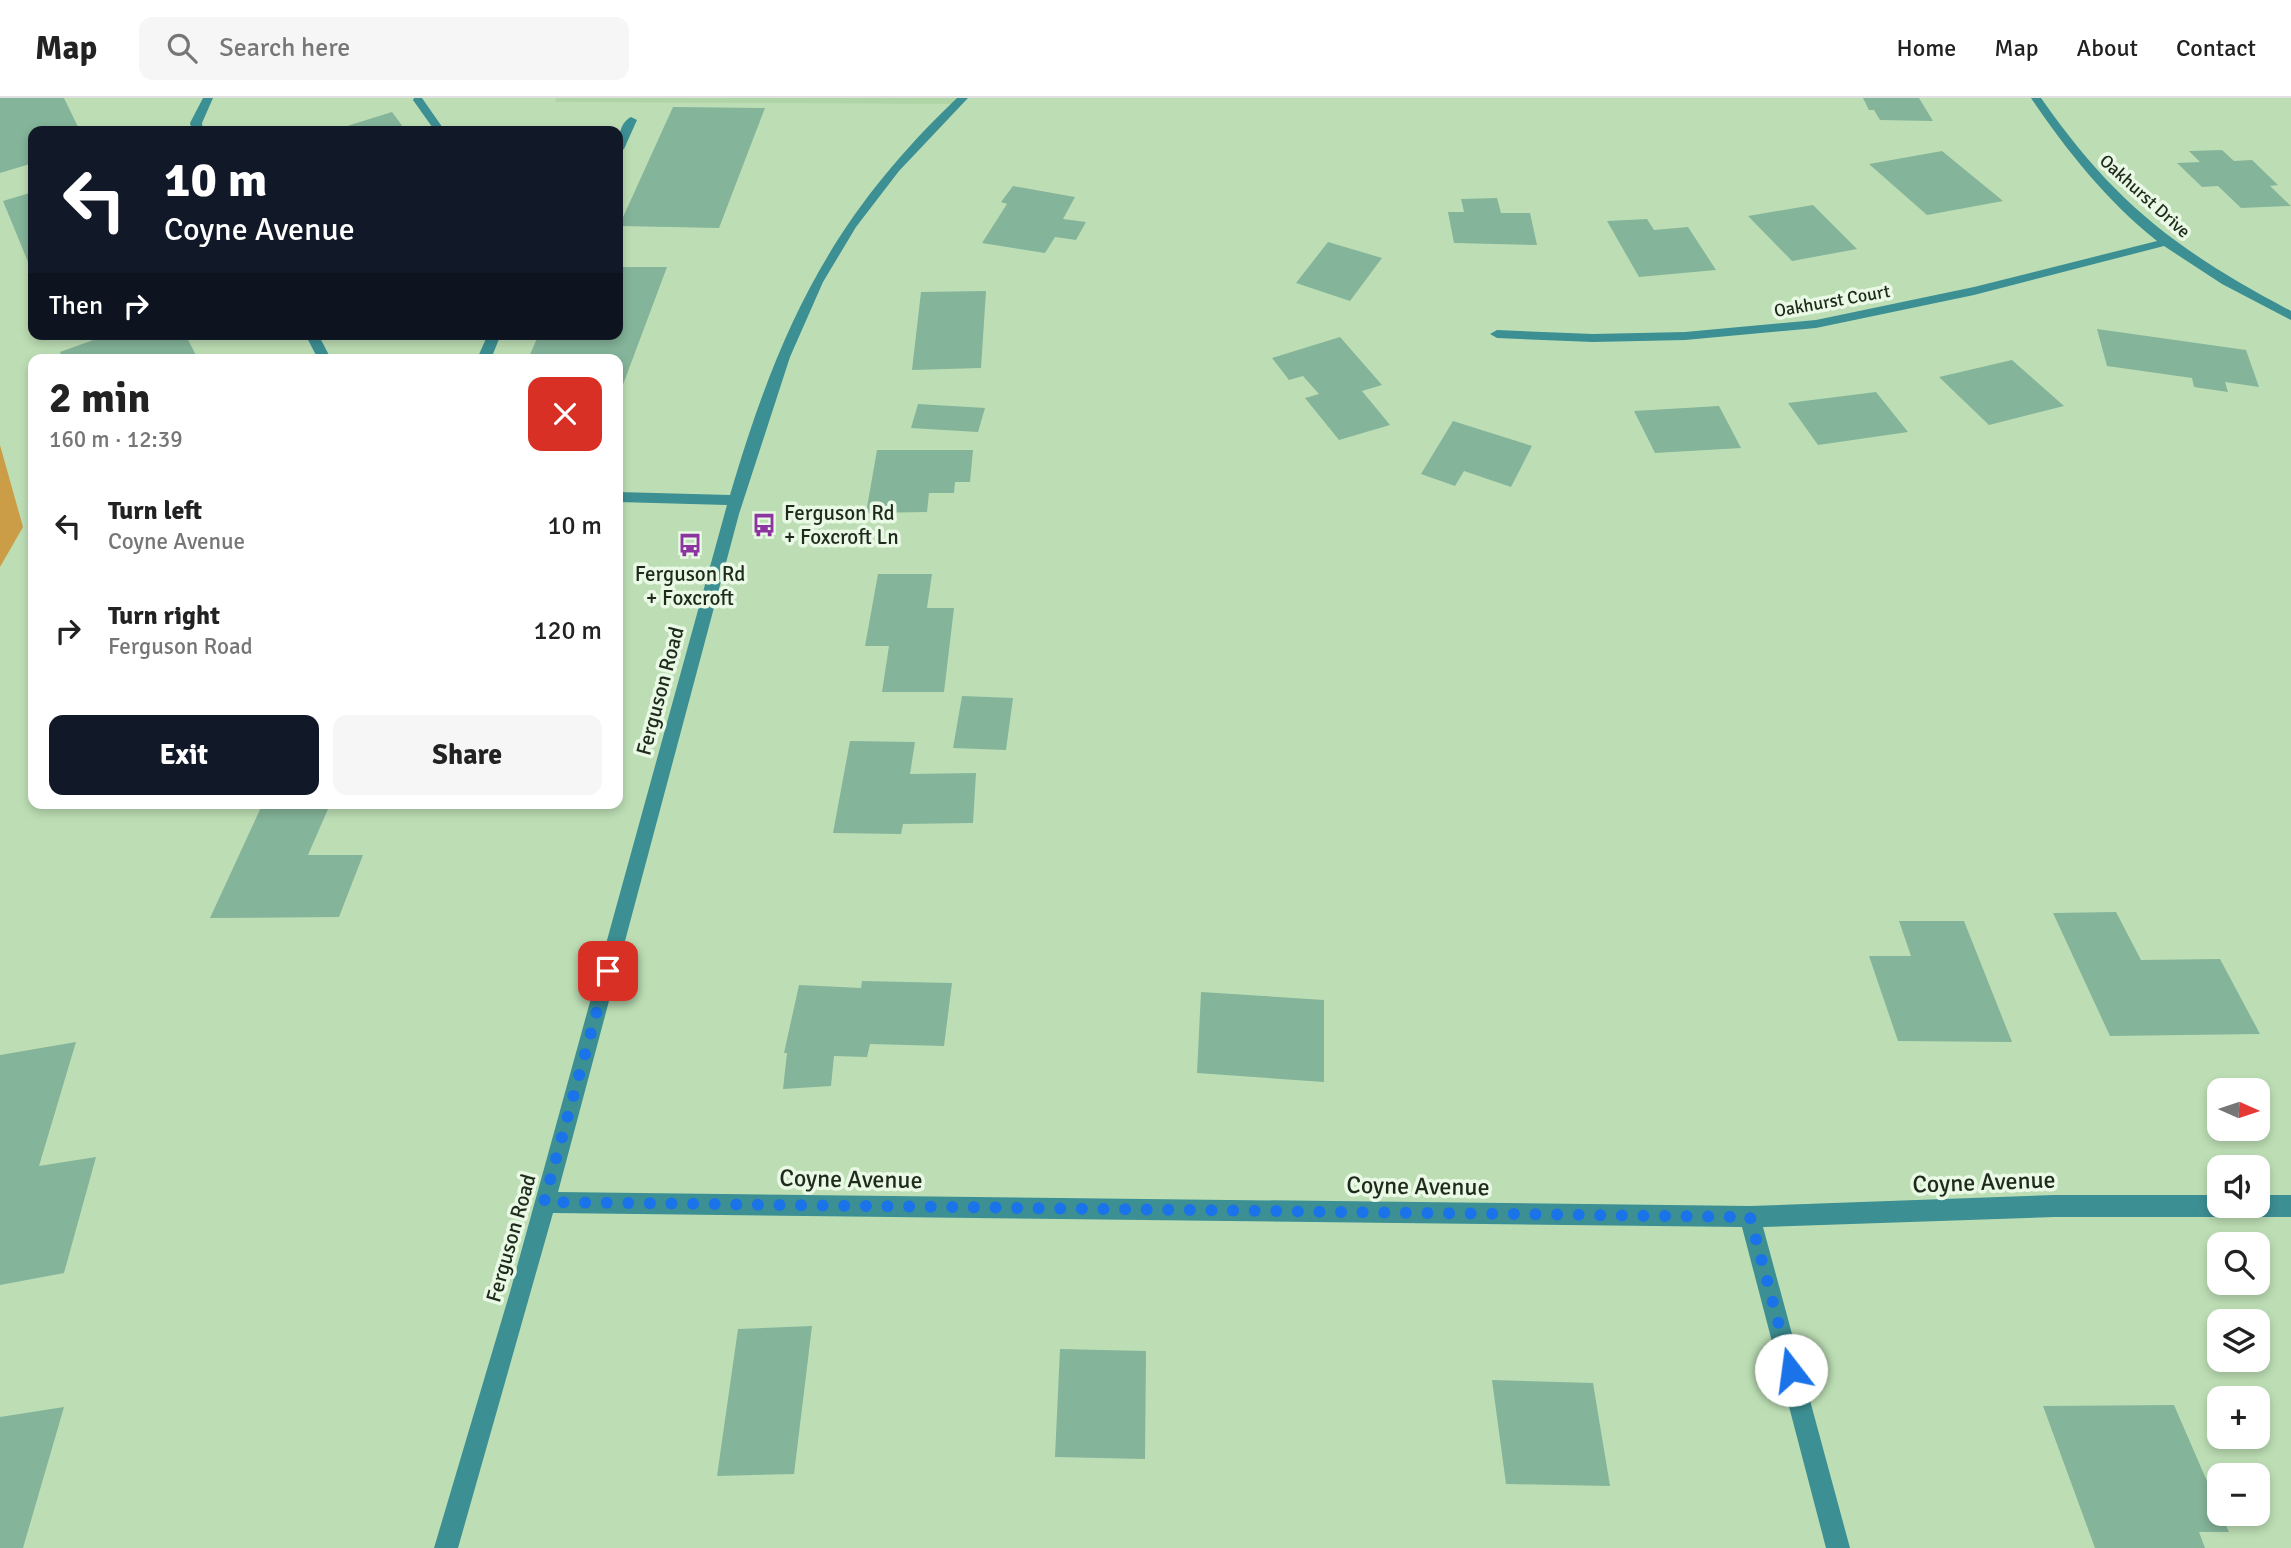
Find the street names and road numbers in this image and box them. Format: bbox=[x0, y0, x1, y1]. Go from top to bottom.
street label: Oakhurst Drive bbox=[2095, 150, 2195, 242]
street label: Oakhurst Court bbox=[1772, 280, 1892, 322]
street label: Ferguson Road bbox=[630, 624, 690, 758]
street label: Coyne Avenue bbox=[779, 1163, 923, 1195]
street label: Coyne Avenue bbox=[1912, 1165, 2056, 1199]
street label: Coyne Avenue bbox=[1346, 1170, 1490, 1202]
street label: Ferguson Road bbox=[480, 1171, 542, 1305]

